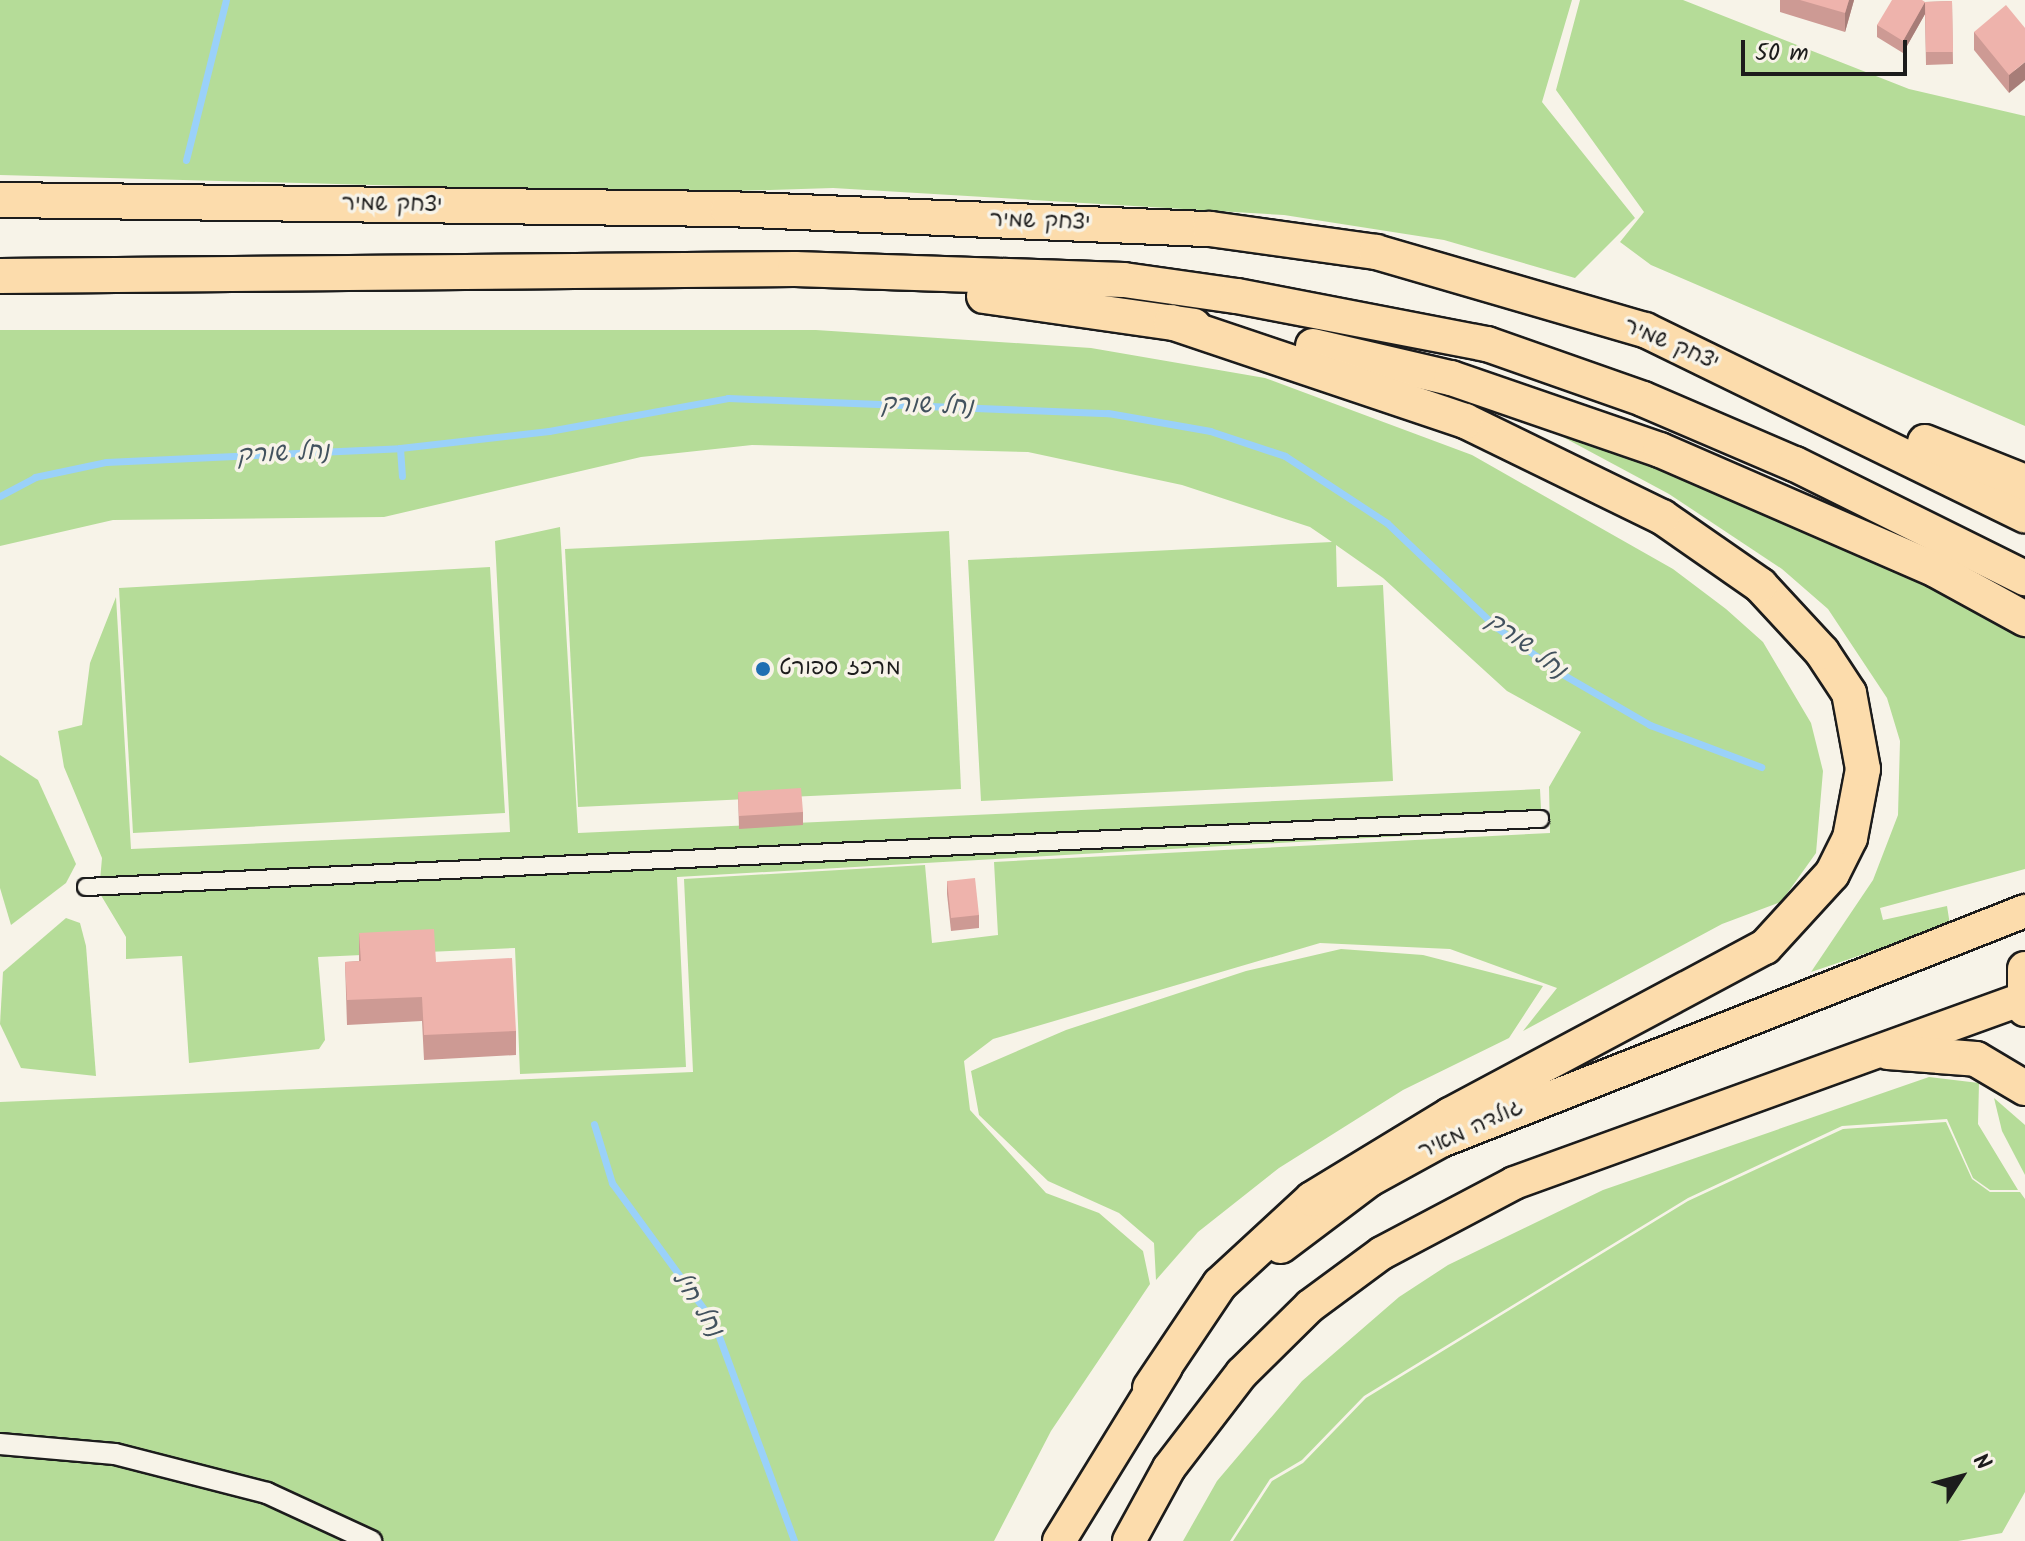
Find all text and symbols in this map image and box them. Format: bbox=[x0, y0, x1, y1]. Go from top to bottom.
scale bar bbox=[1745, 24, 1911, 74]
text: 50 m bbox=[1755, 34, 1809, 73]
street label: יצחק שמיר bbox=[341, 191, 443, 219]
street label: יצחק שמיר bbox=[989, 207, 1091, 237]
street label: יצחק שמיר bbox=[1619, 313, 1723, 377]
water label: נחל שורק bbox=[880, 390, 974, 422]
water label: נחל שורק bbox=[236, 437, 330, 471]
water label: נחל שורק bbox=[1480, 607, 1572, 685]
place label: מרכז ספורט bbox=[779, 656, 901, 682]
marker: מרכז ספורט bbox=[754, 660, 772, 678]
street label: גולדה מאיר bbox=[1415, 1094, 1527, 1166]
water label: נחל חיל bbox=[665, 1266, 729, 1342]
north arrow bbox=[1921, 1437, 2001, 1517]
text: N bbox=[1963, 1447, 1999, 1478]

